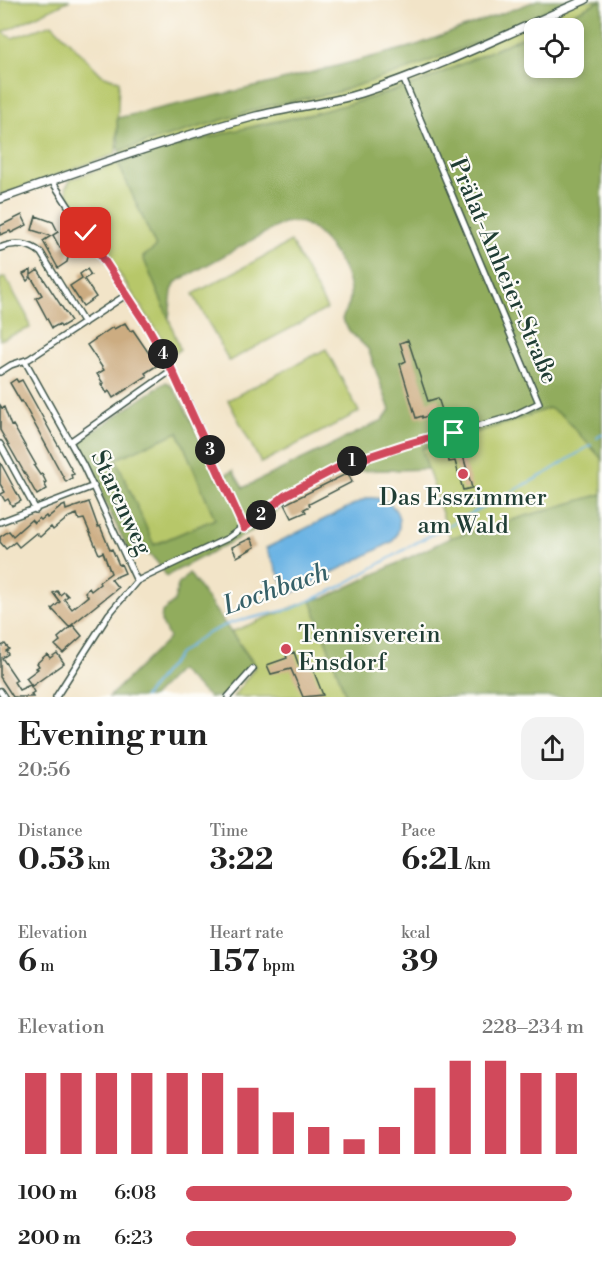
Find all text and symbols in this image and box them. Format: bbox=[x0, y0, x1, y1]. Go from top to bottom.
map controls bbox=[524, 18, 584, 78]
button: locate bbox=[524, 18, 584, 78]
street label: Prälat-Anheier-Straße bbox=[442, 154, 564, 388]
pin bbox=[60, 207, 111, 258]
icon: check bbox=[69, 216, 102, 249]
pin: 4 bbox=[148, 339, 178, 369]
text: 4 bbox=[158, 344, 168, 364]
pin bbox=[428, 407, 479, 458]
icon: arrive bbox=[437, 416, 470, 449]
pin: 3 bbox=[195, 435, 225, 465]
text: 3 bbox=[205, 440, 215, 460]
street label: Starenweg bbox=[84, 446, 159, 561]
pin: 1 bbox=[337, 446, 367, 476]
text: 1 bbox=[348, 451, 356, 471]
marker: Das Esszimmer am Wald bbox=[456, 467, 470, 481]
place label: Das Esszimmer am Wald bbox=[379, 483, 547, 541]
pin: 2 bbox=[246, 500, 276, 530]
text: 2 bbox=[256, 505, 266, 525]
water label: Lochbach bbox=[218, 556, 334, 622]
place label: Tennisverein Ensdorf bbox=[298, 620, 441, 678]
marker: Tennisverein Ensdorf bbox=[279, 642, 293, 656]
text: Evening run bbox=[18, 715, 207, 756]
button: share bbox=[521, 717, 584, 780]
text: 20:56 bbox=[18, 758, 70, 783]
text: Distance bbox=[18, 821, 83, 841]
text: Time bbox=[210, 821, 248, 841]
text: Pace bbox=[401, 821, 436, 841]
text: 0.53 bbox=[18, 841, 85, 879]
text: 3:22 bbox=[210, 841, 273, 879]
text: 6:21 bbox=[401, 841, 462, 879]
text: km bbox=[85, 854, 110, 874]
text: /km bbox=[462, 854, 491, 874]
text: Elevation bbox=[18, 923, 87, 943]
text: Heart rate bbox=[210, 923, 284, 943]
text: kcal bbox=[401, 923, 430, 943]
text: 6 bbox=[18, 943, 37, 981]
text: 157 bbox=[210, 943, 259, 981]
text: 39 bbox=[401, 943, 438, 981]
text: m bbox=[37, 956, 54, 976]
text: bpm bbox=[259, 956, 295, 976]
text: Elevation bbox=[18, 1015, 105, 1040]
text: 228–234 m bbox=[482, 1015, 584, 1040]
text: 100 m bbox=[18, 1181, 77, 1206]
text: 6:08 bbox=[114, 1181, 156, 1206]
text: 200 m bbox=[18, 1226, 81, 1251]
text: 6:23 bbox=[114, 1226, 153, 1251]

